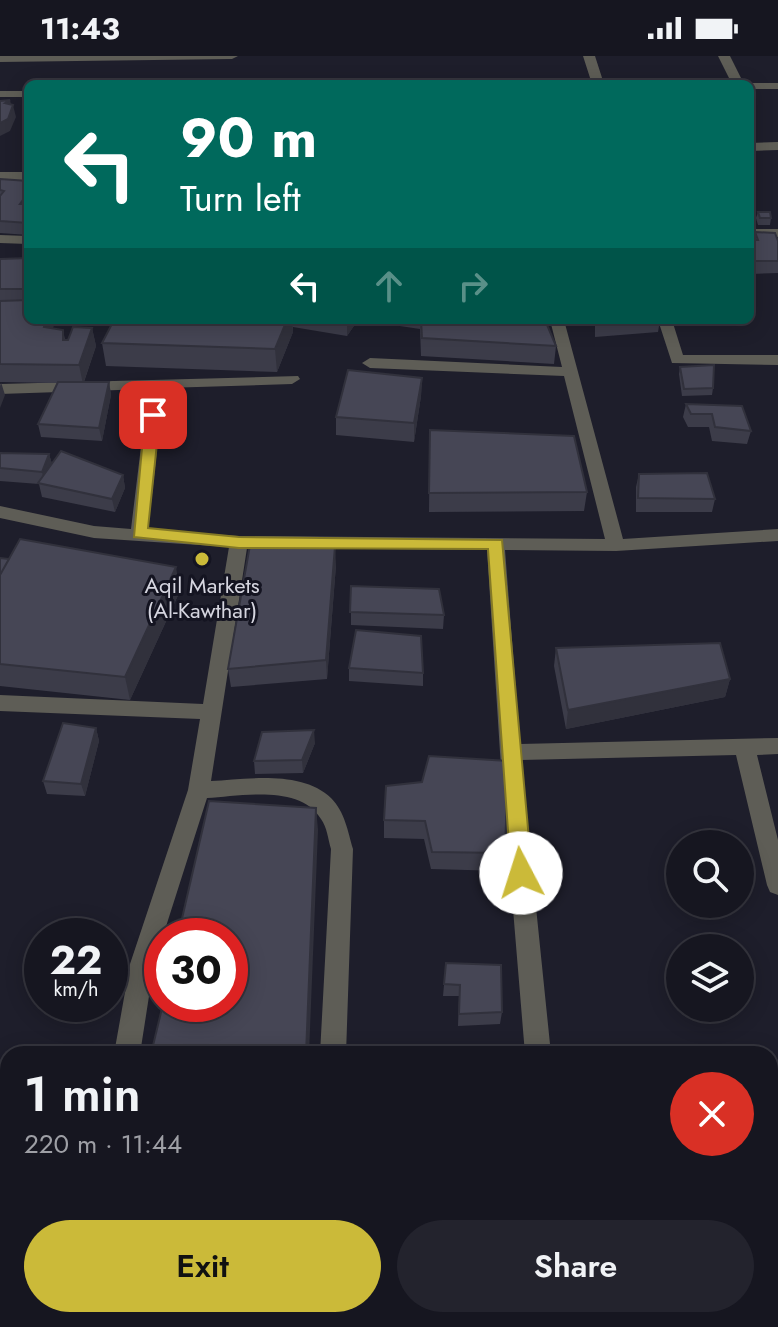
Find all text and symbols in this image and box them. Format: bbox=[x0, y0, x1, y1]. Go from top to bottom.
text: 11:43 bbox=[40, 7, 120, 50]
text: 90 m bbox=[180, 97, 317, 178]
icon: left bbox=[48, 112, 152, 216]
text: Turn left bbox=[180, 172, 301, 224]
icon: left bbox=[283, 264, 327, 308]
icon: ahead bbox=[367, 264, 411, 308]
icon: right bbox=[451, 264, 495, 308]
pin bbox=[119, 381, 187, 449]
icon: arrive bbox=[131, 393, 175, 437]
marker: Aqil Markets (Al-Kawthar) bbox=[193, 550, 211, 568]
place label: Aqil Markets (Al-Kawthar) bbox=[144, 569, 260, 626]
map controls bbox=[666, 830, 754, 1022]
button: search bbox=[666, 830, 754, 918]
position arrow bbox=[479, 831, 563, 915]
speed limit sign: 30 bbox=[144, 918, 248, 1022]
text: 22 bbox=[50, 931, 102, 989]
button: layers bbox=[666, 934, 754, 1022]
text: km/h bbox=[53, 975, 99, 1004]
text: 1 min bbox=[24, 1060, 141, 1129]
button: close bbox=[670, 1072, 754, 1156]
text: 220 m · 11:44 bbox=[24, 1125, 182, 1163]
button: Exit bbox=[24, 1220, 381, 1312]
button: Share bbox=[397, 1220, 754, 1312]

